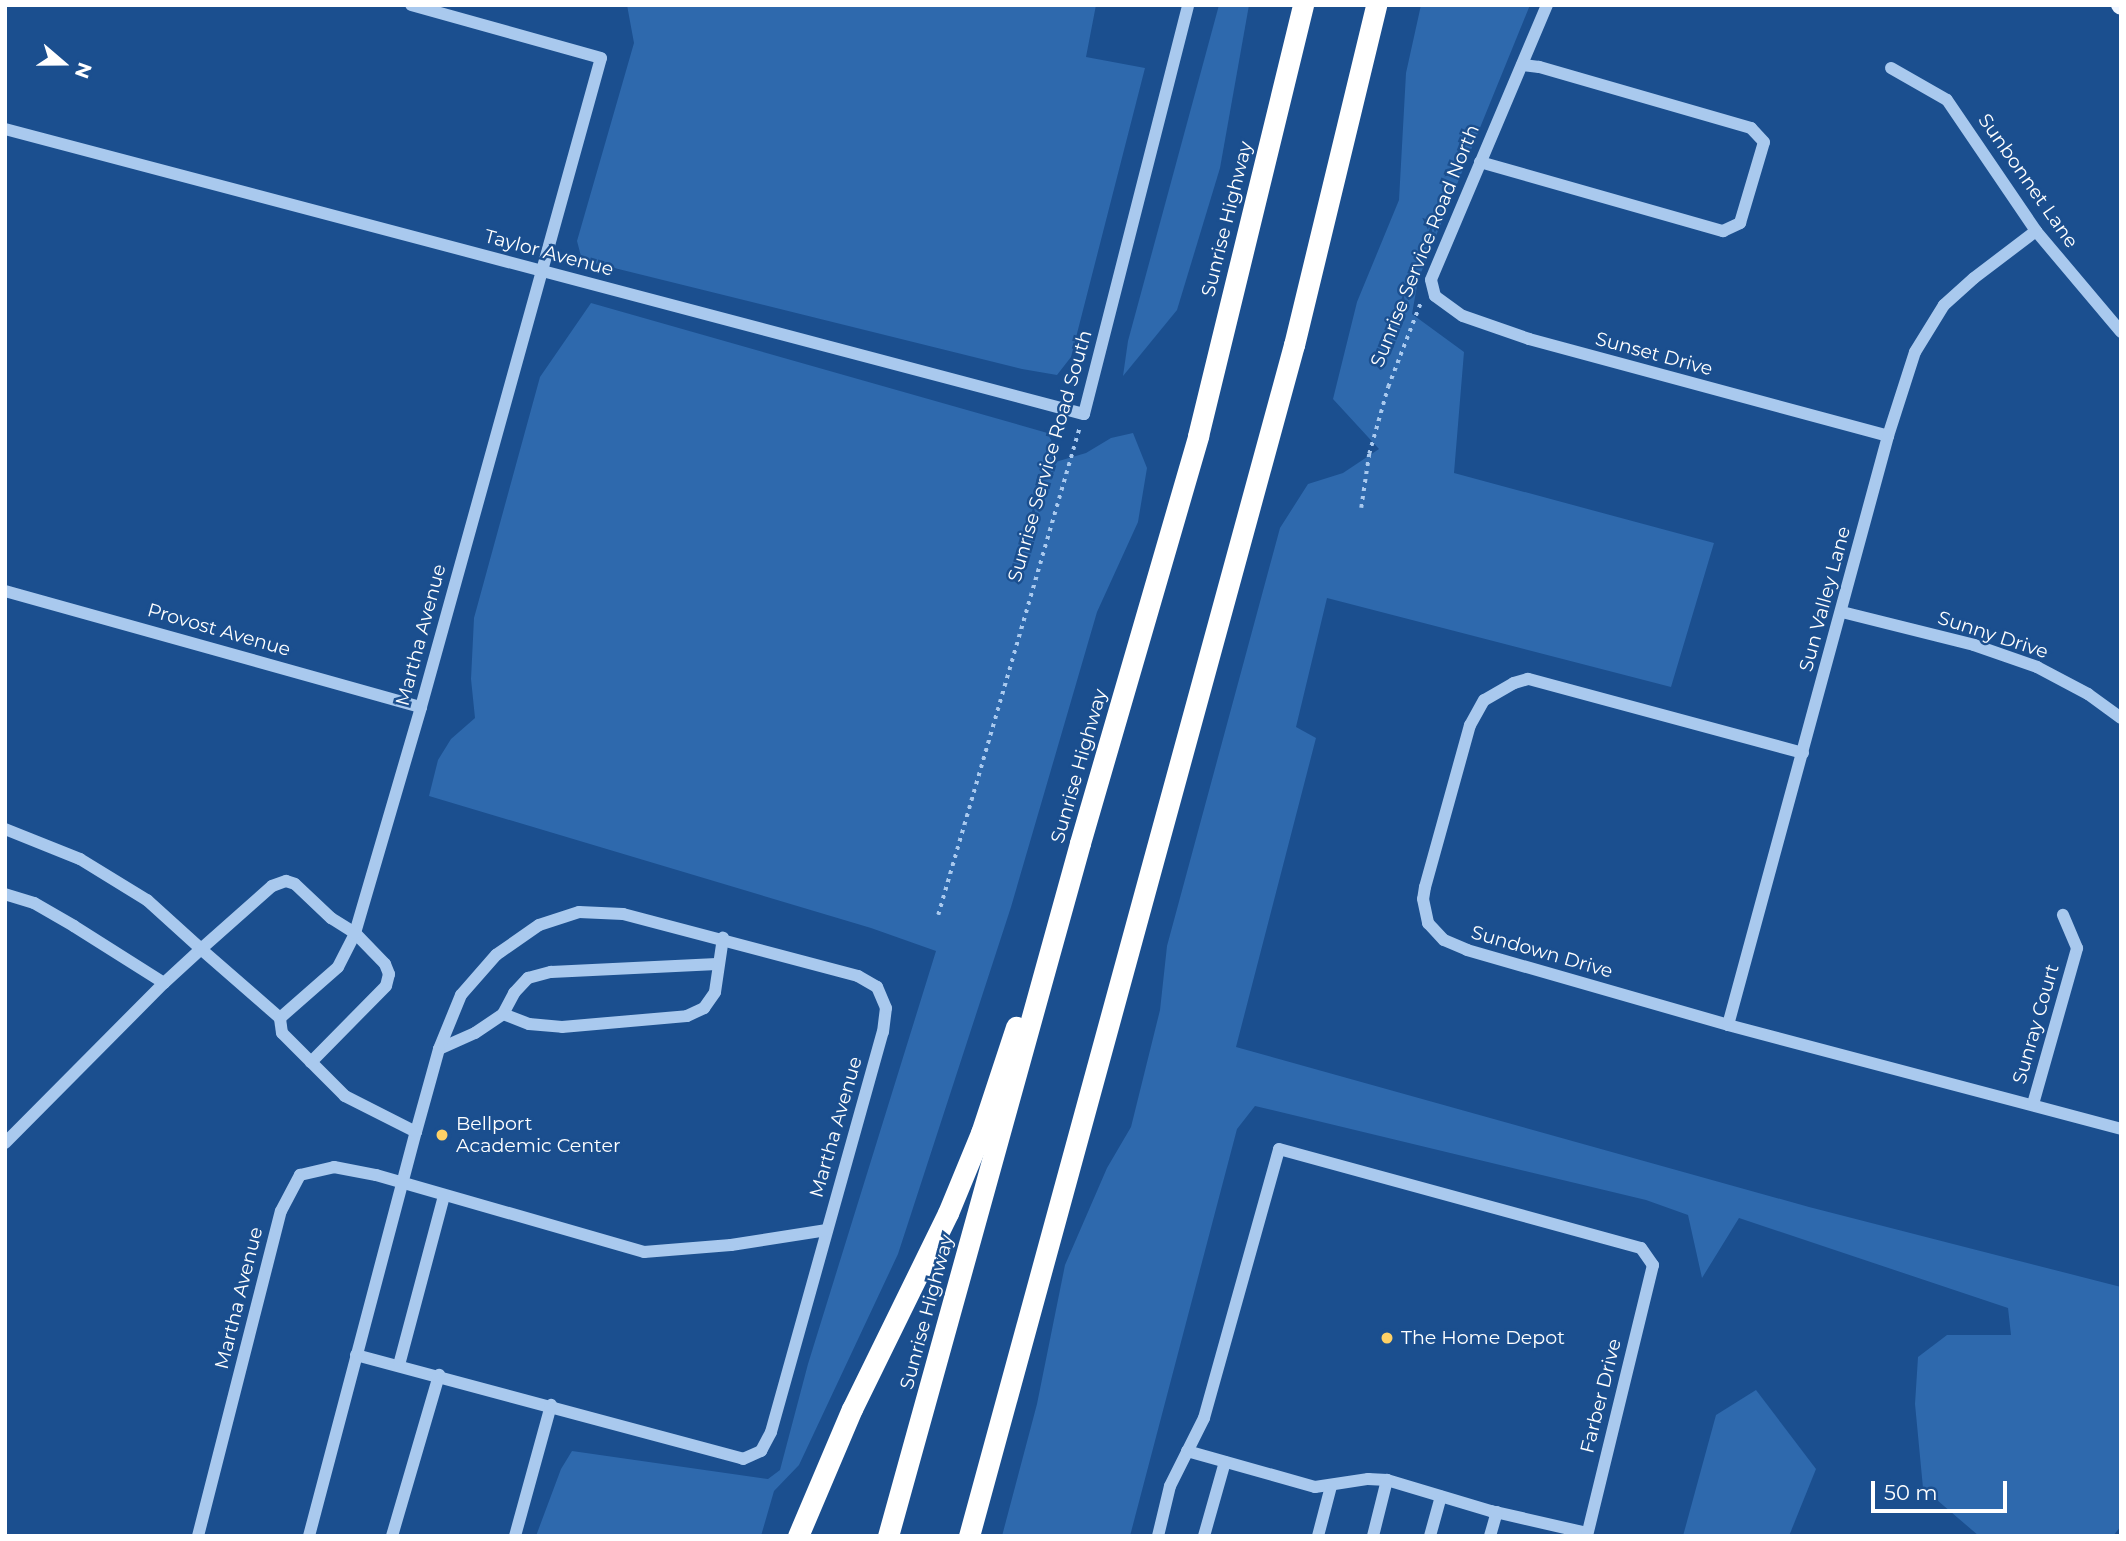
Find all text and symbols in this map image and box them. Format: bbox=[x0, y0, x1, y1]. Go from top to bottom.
north arrow bbox=[28, 28, 98, 98]
text: N bbox=[70, 59, 97, 81]
street label: Sunbonnet Lane bbox=[1973, 109, 2083, 253]
street label: Sunrise Service Road North bbox=[1366, 121, 1484, 371]
street label: Sunrise Highway bbox=[1197, 139, 1257, 299]
street label: Taylor Avenue bbox=[482, 225, 616, 281]
street label: Sunset Drive bbox=[1593, 327, 1715, 381]
street label: Sunrise Service Road South bbox=[1003, 328, 1097, 584]
street label: Sun Valley Lane bbox=[1795, 524, 1855, 674]
street label: Martha Avenue bbox=[391, 562, 451, 708]
street label: Provost Avenue bbox=[145, 599, 293, 661]
street label: Sunny Drive bbox=[1935, 606, 2051, 664]
street label: Sunrise Highway bbox=[1046, 686, 1112, 846]
street label: Sundown Drive bbox=[1469, 921, 1615, 983]
street label: Sunray Court bbox=[2008, 961, 2064, 1087]
street label: Martha Avenue bbox=[805, 1054, 867, 1200]
place label: Bellport Academic Center bbox=[456, 1113, 621, 1157]
marker: Bellport Academic Center bbox=[434, 1127, 450, 1143]
street label: Martha Avenue bbox=[210, 1225, 268, 1371]
street label: Sunrise Highway bbox=[895, 1232, 959, 1392]
place label: The Home Depot bbox=[1401, 1327, 1565, 1349]
marker: The Home Depot bbox=[1379, 1330, 1395, 1346]
street label: Farber Drive bbox=[1576, 1336, 1626, 1456]
scale bar bbox=[1874, 1468, 2010, 1512]
text: 50 m bbox=[1884, 1480, 1938, 1505]

